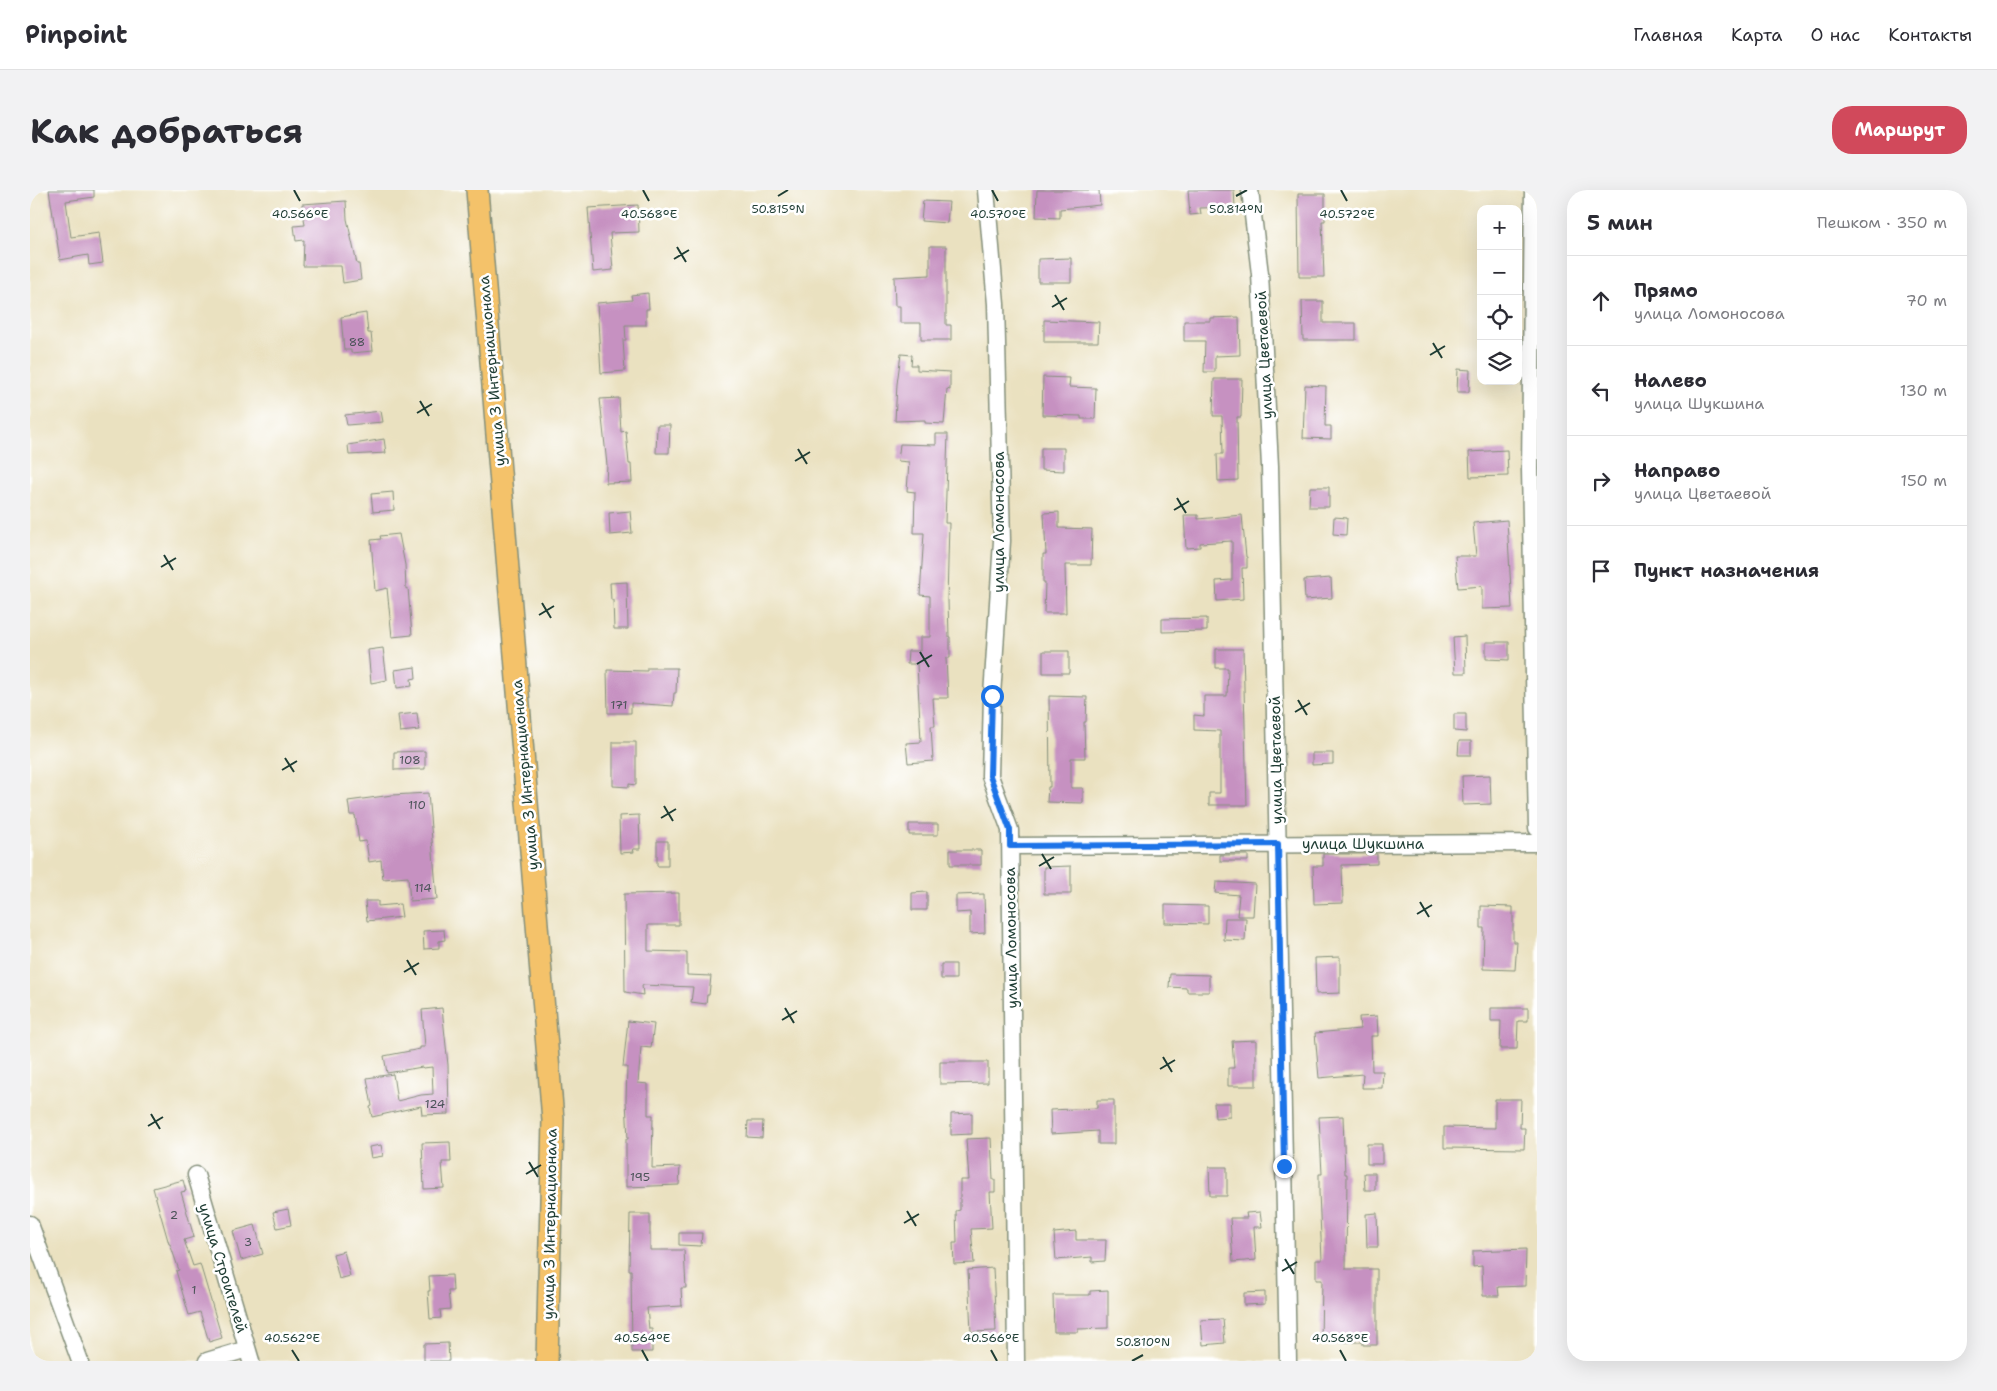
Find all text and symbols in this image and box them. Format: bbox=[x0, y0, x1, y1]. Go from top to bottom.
text: Pinpoint bbox=[25, 19, 127, 51]
text: Главная bbox=[1633, 23, 1703, 47]
text: Карта bbox=[1731, 23, 1783, 47]
text: О нас bbox=[1811, 23, 1860, 47]
text: Контакты bbox=[1888, 23, 1972, 47]
button: Маршрут bbox=[1832, 106, 1967, 154]
text: Как добраться bbox=[30, 107, 303, 154]
text: 50.815°N bbox=[751, 201, 805, 217]
text: 50.814°N bbox=[1209, 201, 1263, 217]
map controls bbox=[1477, 205, 1522, 385]
button: + bbox=[1477, 205, 1522, 250]
text: 40.566°E bbox=[272, 206, 328, 222]
text: 40.568°E bbox=[621, 206, 677, 222]
text: 40.570°E bbox=[970, 206, 1026, 222]
text: 40.572°E bbox=[1319, 206, 1375, 222]
text: 5 мин bbox=[1587, 209, 1653, 237]
text: Пешком · 350 m bbox=[1817, 212, 1947, 233]
button: − bbox=[1477, 250, 1522, 295]
street label: улица 3 Интернационала bbox=[474, 274, 510, 467]
text: Прямо bbox=[1634, 278, 1698, 303]
icon: ahead bbox=[1587, 287, 1615, 315]
street label: улица Цветаевой bbox=[1251, 290, 1277, 420]
text: 70 m bbox=[1906, 290, 1947, 311]
button: locate bbox=[1477, 295, 1522, 340]
text: улица Ломоносова bbox=[1634, 303, 1785, 324]
house number: 88 bbox=[349, 334, 365, 350]
button: layers bbox=[1477, 340, 1522, 385]
text: Налево bbox=[1634, 368, 1707, 393]
icon: left bbox=[1587, 377, 1615, 405]
text: 130 m bbox=[1900, 380, 1947, 401]
text: улица Шукшина bbox=[1634, 393, 1764, 414]
street label: улица Ломоносова bbox=[989, 451, 1009, 593]
text: Направо bbox=[1634, 458, 1720, 483]
icon: right bbox=[1587, 467, 1615, 495]
text: 150 m bbox=[1900, 470, 1947, 491]
text: улица Цветаевой bbox=[1634, 483, 1771, 504]
icon: arrive bbox=[1587, 557, 1615, 585]
text: Пункт назначения bbox=[1634, 558, 1819, 583]
street label: улица 3 Интернационала bbox=[507, 678, 543, 871]
route start bbox=[981, 685, 1004, 708]
street label: улица Цветаевой bbox=[1265, 695, 1287, 824]
house number: 171 bbox=[610, 697, 628, 713]
house number: 108 bbox=[399, 752, 421, 768]
house number: 110 bbox=[408, 797, 426, 813]
street label: улица Шукшина bbox=[1302, 834, 1425, 854]
street label: улица Ломоносова bbox=[1000, 866, 1022, 1009]
house number: 114 bbox=[414, 880, 432, 896]
house number: 124 bbox=[425, 1096, 445, 1112]
street label: улица 3 Интернационала bbox=[538, 1128, 562, 1320]
route end bbox=[1273, 1155, 1296, 1178]
house number: 195 bbox=[630, 1169, 650, 1185]
street label: улица Строителей bbox=[194, 1201, 252, 1336]
house number: 2 bbox=[170, 1207, 178, 1223]
house number: 3 bbox=[244, 1234, 252, 1250]
house number: 1 bbox=[191, 1282, 197, 1298]
text: 40.562°E bbox=[264, 1330, 320, 1346]
text: 40.564°E bbox=[614, 1330, 670, 1346]
text: 40.566°E bbox=[963, 1330, 1019, 1346]
text: 40.568°E bbox=[1312, 1330, 1368, 1346]
text: 50.810°N bbox=[1116, 1334, 1170, 1350]

